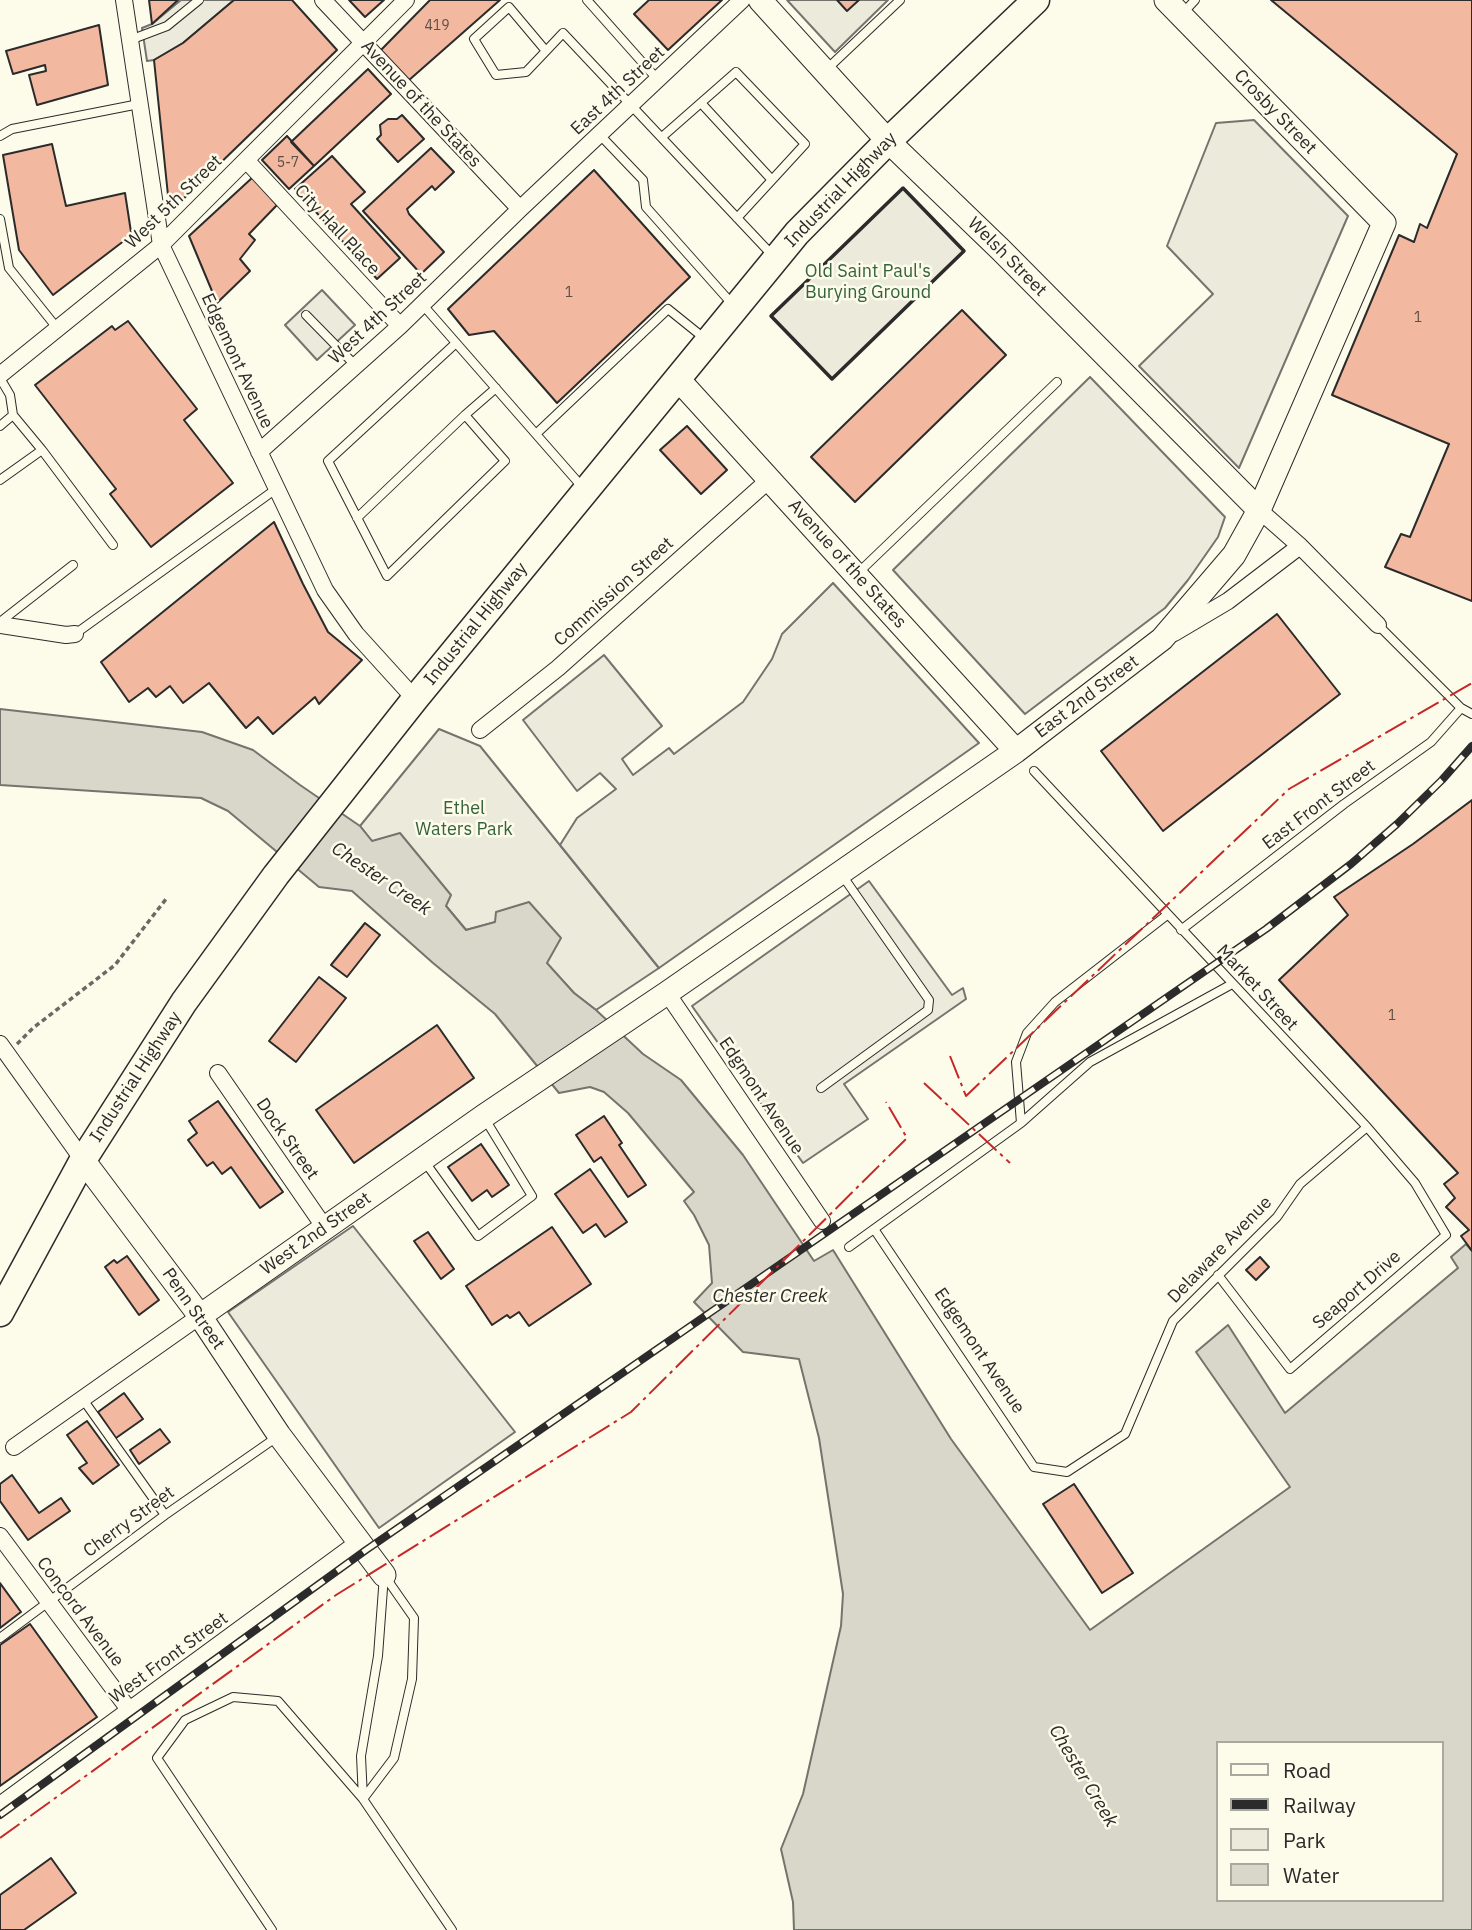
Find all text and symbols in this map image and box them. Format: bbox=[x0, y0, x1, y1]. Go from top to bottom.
house number: 419 bbox=[424, 18, 450, 34]
street label: Avenue of the States bbox=[356, 36, 486, 172]
street label: East 4th Street bbox=[567, 42, 669, 140]
street label: Crosby Street bbox=[1229, 65, 1321, 159]
street label: Industrial Highway bbox=[780, 128, 902, 252]
street label: West 5th Street bbox=[121, 151, 227, 253]
house number: 5-7 bbox=[277, 155, 299, 171]
street label: City Hall Place bbox=[290, 180, 384, 280]
street label: Welsh Street bbox=[963, 213, 1051, 301]
park label: Old Saint Paul's Burying Ground bbox=[805, 261, 931, 304]
street label: West 4th Street bbox=[325, 267, 431, 369]
house number: 1 bbox=[565, 285, 573, 301]
street label: Edgemont Avenue bbox=[196, 290, 278, 432]
house number: 1 bbox=[1414, 310, 1422, 326]
street label: Avenue of the States bbox=[783, 495, 911, 633]
street label: Commission Street bbox=[550, 533, 678, 651]
street label: Industrial Highway bbox=[420, 558, 532, 690]
street label: East 2nd Street bbox=[1031, 651, 1143, 743]
street label: East Front Street bbox=[1258, 756, 1380, 854]
park label: Ethel Waters Park bbox=[415, 798, 513, 840]
water label: Chester Creek bbox=[327, 837, 435, 921]
street label: Market Street bbox=[1212, 940, 1302, 1036]
street label: Industrial Highway bbox=[86, 1007, 186, 1147]
house number: 1 bbox=[1388, 1008, 1396, 1024]
street label: Edgmont Avenue bbox=[714, 1033, 808, 1159]
street label: Dock Street bbox=[251, 1094, 323, 1184]
street label: West 2nd Street bbox=[257, 1188, 375, 1280]
street label: Delaware Avenue bbox=[1163, 1192, 1277, 1308]
street label: Seaport Drive bbox=[1309, 1246, 1405, 1334]
street label: Penn Street bbox=[157, 1264, 229, 1354]
street label: Edgemont Avenue bbox=[929, 1284, 1029, 1418]
water label: Chester Creek bbox=[712, 1286, 828, 1308]
street label: Cherry Street bbox=[79, 1482, 179, 1562]
street label: Concord Avenue bbox=[32, 1553, 128, 1671]
street label: West Front Street bbox=[105, 1608, 233, 1708]
water label: Chester Creek bbox=[1044, 1721, 1122, 1831]
legend bbox=[1216, 1741, 1444, 1902]
text: Road bbox=[1283, 1756, 1331, 1784]
text: Railway bbox=[1283, 1791, 1356, 1819]
text: Park bbox=[1283, 1826, 1326, 1854]
text: Water bbox=[1283, 1861, 1339, 1889]

